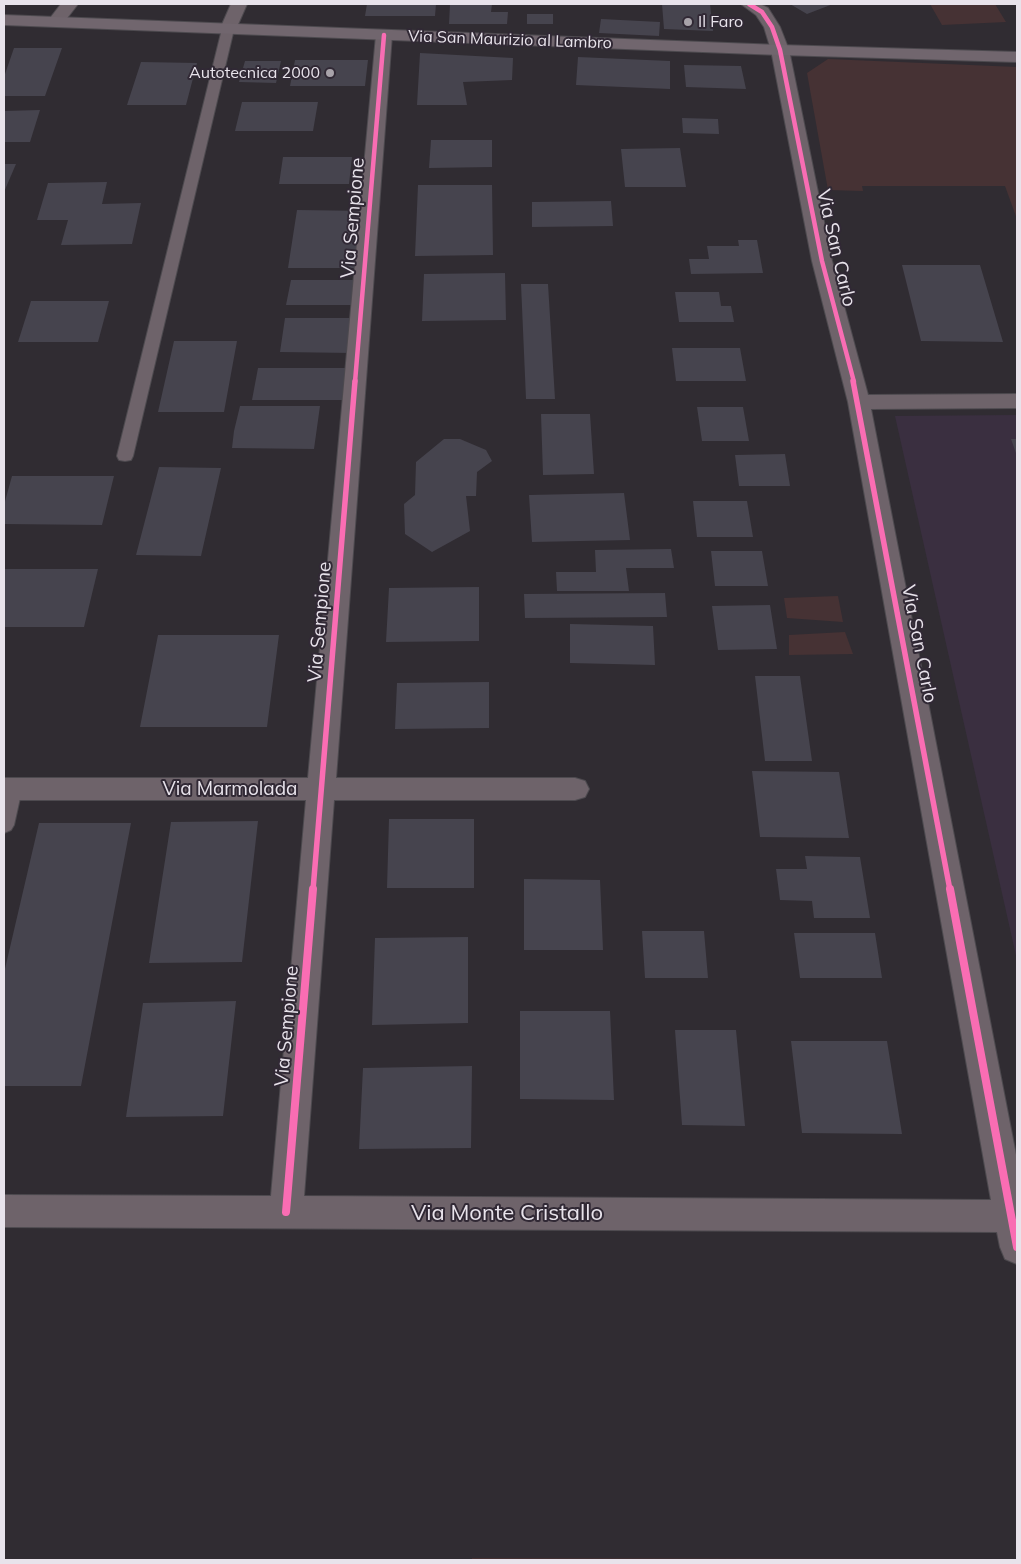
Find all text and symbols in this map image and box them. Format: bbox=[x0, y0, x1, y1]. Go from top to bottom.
place label: Il Faro bbox=[698, 12, 743, 32]
marker: Il Faro bbox=[682, 16, 694, 28]
street label: Via San Maurizio al Lambro bbox=[408, 27, 612, 53]
place label: Autotecnica 2000 bbox=[189, 63, 320, 83]
marker: Autotecnica 2000 bbox=[324, 67, 336, 79]
street label: Via Sempione bbox=[336, 157, 370, 279]
street label: Via San Carlo bbox=[811, 187, 861, 309]
street label: Via Sempione bbox=[303, 561, 337, 683]
street label: Via San Carlo bbox=[896, 583, 942, 705]
street label: Via Marmolada bbox=[163, 778, 297, 800]
street label: Via Sempione bbox=[270, 965, 304, 1087]
street label: Via Monte Cristallo bbox=[411, 1200, 603, 1226]

